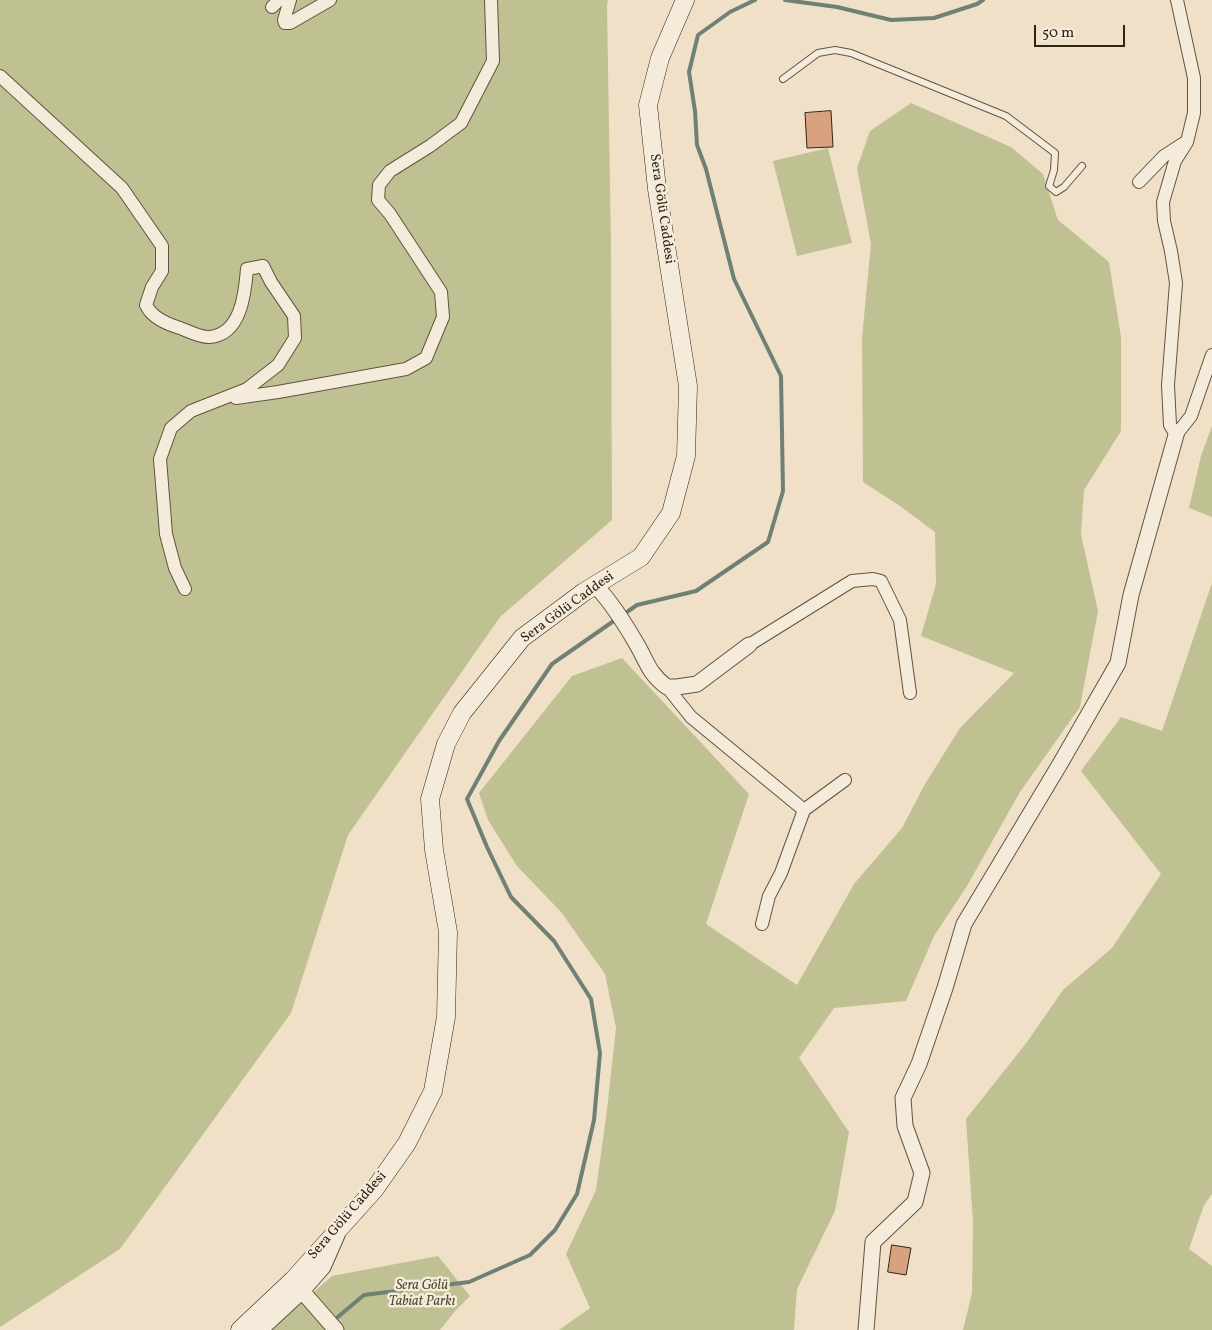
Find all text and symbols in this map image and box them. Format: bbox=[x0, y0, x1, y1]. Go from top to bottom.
scale bar bbox=[1037, 15, 1128, 47]
text: 50 m bbox=[1042, 23, 1074, 44]
street label: Sera Gölü Caddesi bbox=[645, 153, 677, 265]
street label: Sera Gölü Caddesi bbox=[518, 569, 618, 647]
street label: Sera Gölü Caddesi bbox=[305, 1169, 391, 1263]
park label: Sera Gölü Tabiat Parkı bbox=[389, 1278, 455, 1310]

